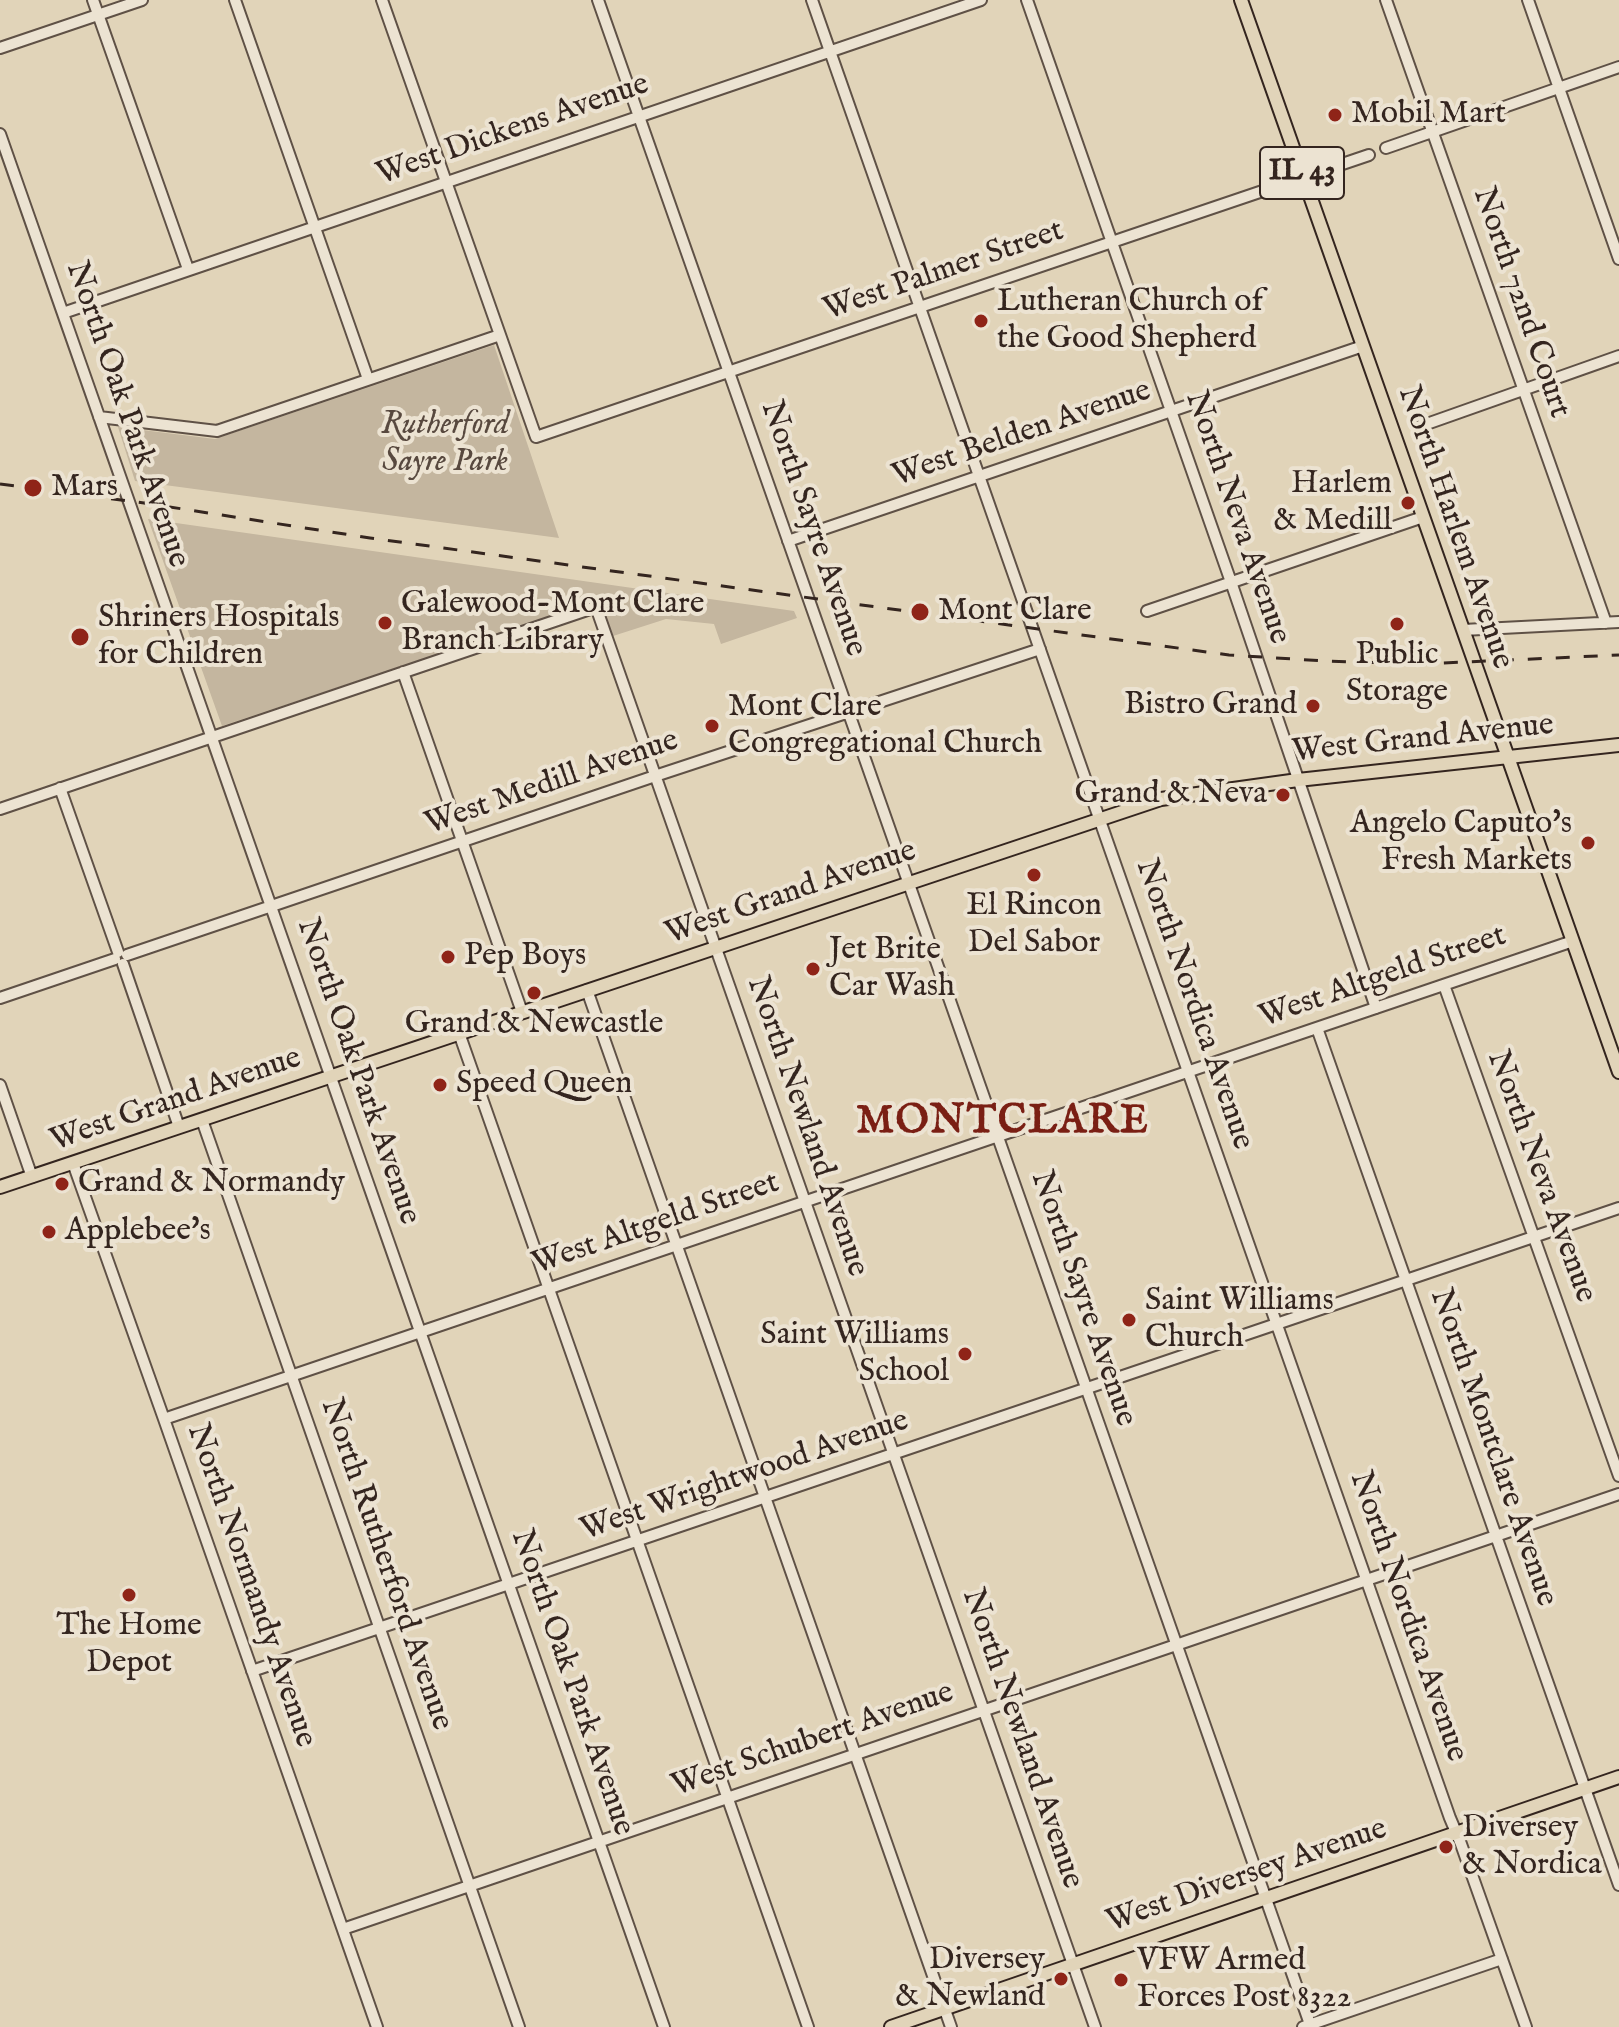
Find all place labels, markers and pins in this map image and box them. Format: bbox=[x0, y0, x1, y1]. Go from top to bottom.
place label: Mobil Mart bbox=[1351, 96, 1506, 134]
marker: Mobil Mart bbox=[1326, 106, 1344, 124]
place label: Lutheran Church of the Good Shepherd bbox=[997, 284, 1263, 359]
marker: Lutheran Church of the Good Shepherd bbox=[972, 312, 990, 330]
place label: Harlem & Medill bbox=[1273, 466, 1392, 541]
place label: Mars bbox=[51, 469, 118, 507]
marker: Mars bbox=[22, 477, 44, 499]
marker: Harlem & Medill bbox=[1399, 494, 1417, 512]
place label: Galewood-Mont Clare Branch Library bbox=[401, 586, 704, 661]
place label: Mont Clare bbox=[938, 593, 1092, 631]
place label: Shriners Hospitals for Children bbox=[98, 600, 339, 675]
marker: Mont Clare bbox=[909, 601, 931, 623]
marker: Galewood-Mont Clare Branch Library bbox=[376, 614, 394, 632]
marker: Public Storage bbox=[1388, 615, 1406, 633]
marker: Shriners Hospitals for Children bbox=[69, 626, 91, 648]
place label: Public Storage bbox=[1346, 637, 1448, 712]
place label: Bistro Grand bbox=[1124, 687, 1297, 725]
place label: Mont Clare Congregational Church bbox=[728, 689, 1042, 764]
marker: Bistro Grand bbox=[1304, 697, 1322, 715]
marker: Mont Clare Congregational Church bbox=[703, 717, 721, 735]
place label: Grand & Neva bbox=[1074, 776, 1267, 814]
marker: Grand & Neva bbox=[1274, 786, 1292, 804]
place label: Angelo Caputo's Fresh Markets bbox=[1350, 806, 1572, 881]
marker: Angelo Caputo's Fresh Markets bbox=[1579, 834, 1597, 852]
marker: El Rincon Del Sabor bbox=[1025, 866, 1043, 884]
place label: El Rincon Del Sabor bbox=[966, 888, 1102, 963]
place label: Jet Brite Car Wash bbox=[829, 932, 955, 1007]
place label: Pep Boys bbox=[464, 938, 586, 976]
marker: Pep Boys bbox=[439, 948, 457, 966]
marker: Jet Brite Car Wash bbox=[804, 960, 822, 978]
marker: Grand & Newcastle bbox=[525, 984, 543, 1002]
place label: Grand & Newcastle bbox=[405, 1006, 663, 1044]
place label: Speed Queen bbox=[456, 1066, 632, 1104]
marker: Speed Queen bbox=[431, 1076, 449, 1094]
place label: Grand & Normandy bbox=[78, 1165, 345, 1203]
marker: Grand & Normandy bbox=[53, 1175, 71, 1193]
place label: Applebee's bbox=[65, 1213, 211, 1251]
marker: Applebee's bbox=[40, 1223, 58, 1241]
place label: Saint Williams Church bbox=[1145, 1283, 1334, 1358]
marker: Saint Williams Church bbox=[1120, 1311, 1138, 1329]
place label: Saint Williams School bbox=[760, 1317, 949, 1392]
marker: Saint Williams School bbox=[956, 1345, 974, 1363]
marker: The Home Depot bbox=[120, 1586, 138, 1604]
place label: The Home Depot bbox=[56, 1608, 202, 1683]
place label: Diversey & Nordica bbox=[1462, 1810, 1602, 1885]
marker: Diversey & Nordica bbox=[1437, 1838, 1455, 1856]
place label: Diversey & Newland bbox=[895, 1942, 1045, 2017]
place label: VFW Armed Forces Post 8322 bbox=[1137, 1943, 1351, 2018]
marker: Diversey & Newland bbox=[1052, 1970, 1070, 1988]
marker: VFW Armed Forces Post 8322 bbox=[1112, 1971, 1130, 1989]

